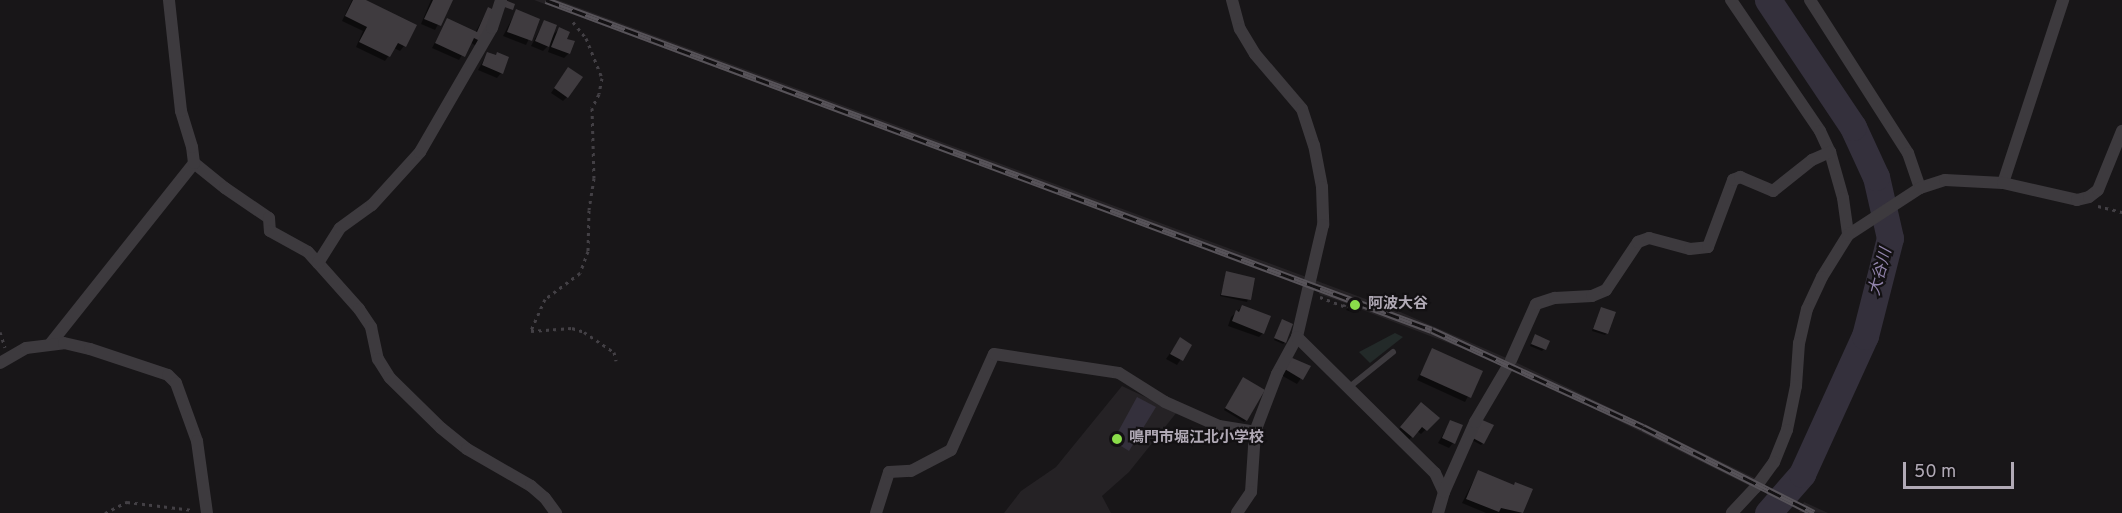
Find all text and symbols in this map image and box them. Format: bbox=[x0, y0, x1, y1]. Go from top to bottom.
water label: 大谷川 bbox=[1866, 246, 1896, 298]
marker: 阿波大谷 bbox=[1346, 296, 1364, 314]
place label: 阿波大谷 bbox=[1368, 296, 1428, 314]
place label: 鳴門市堀江北小学校 bbox=[1129, 430, 1264, 448]
marker: 鳴門市堀江北小学校 bbox=[1110, 432, 1124, 446]
scale bar bbox=[1906, 450, 2017, 488]
text: 50 m bbox=[1914, 461, 1956, 484]

